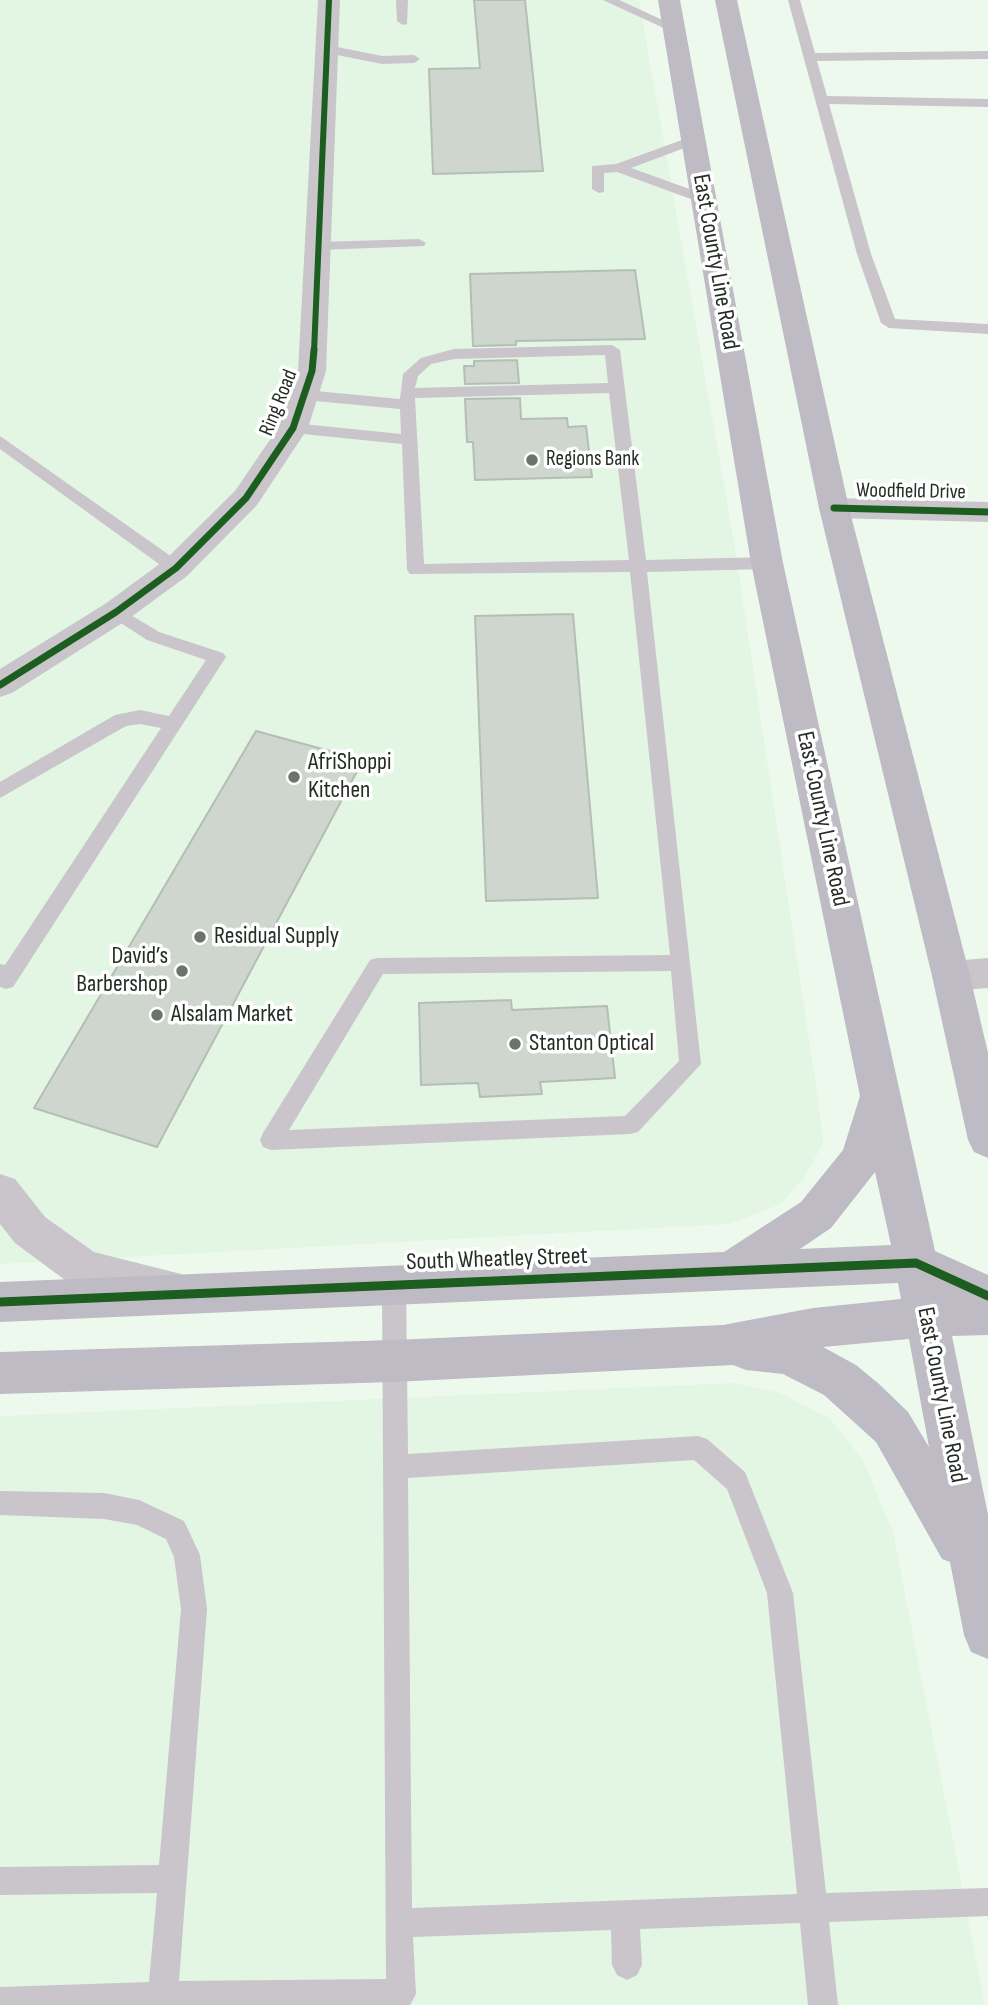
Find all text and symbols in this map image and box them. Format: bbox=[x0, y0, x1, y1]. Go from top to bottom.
street label: East County Line Road bbox=[685, 172, 745, 352]
street label: Ring Road bbox=[254, 366, 304, 440]
place label: Regions Bank bbox=[546, 447, 639, 473]
marker: Regions Bank bbox=[524, 452, 540, 468]
street label: Woodfield Drive bbox=[856, 478, 966, 506]
street label: East County Line Road bbox=[789, 729, 855, 909]
place label: AfriShoppi Kitchen bbox=[308, 749, 391, 805]
marker: AfriShoppi Kitchen bbox=[286, 769, 302, 785]
place label: Residual Supply bbox=[214, 923, 339, 951]
marker: Residual Supply bbox=[192, 929, 208, 945]
place label: David’s Barbershop bbox=[76, 943, 168, 999]
marker: David’s Barbershop bbox=[174, 963, 190, 979]
place label: Alsalam Market bbox=[171, 1001, 293, 1029]
marker: Alsalam Market bbox=[149, 1007, 165, 1023]
place label: Stanton Optical bbox=[529, 1030, 654, 1058]
marker: Stanton Optical bbox=[507, 1036, 523, 1052]
street label: South Wheatley Street bbox=[406, 1242, 588, 1278]
street label: East County Line Road bbox=[910, 1305, 972, 1485]

